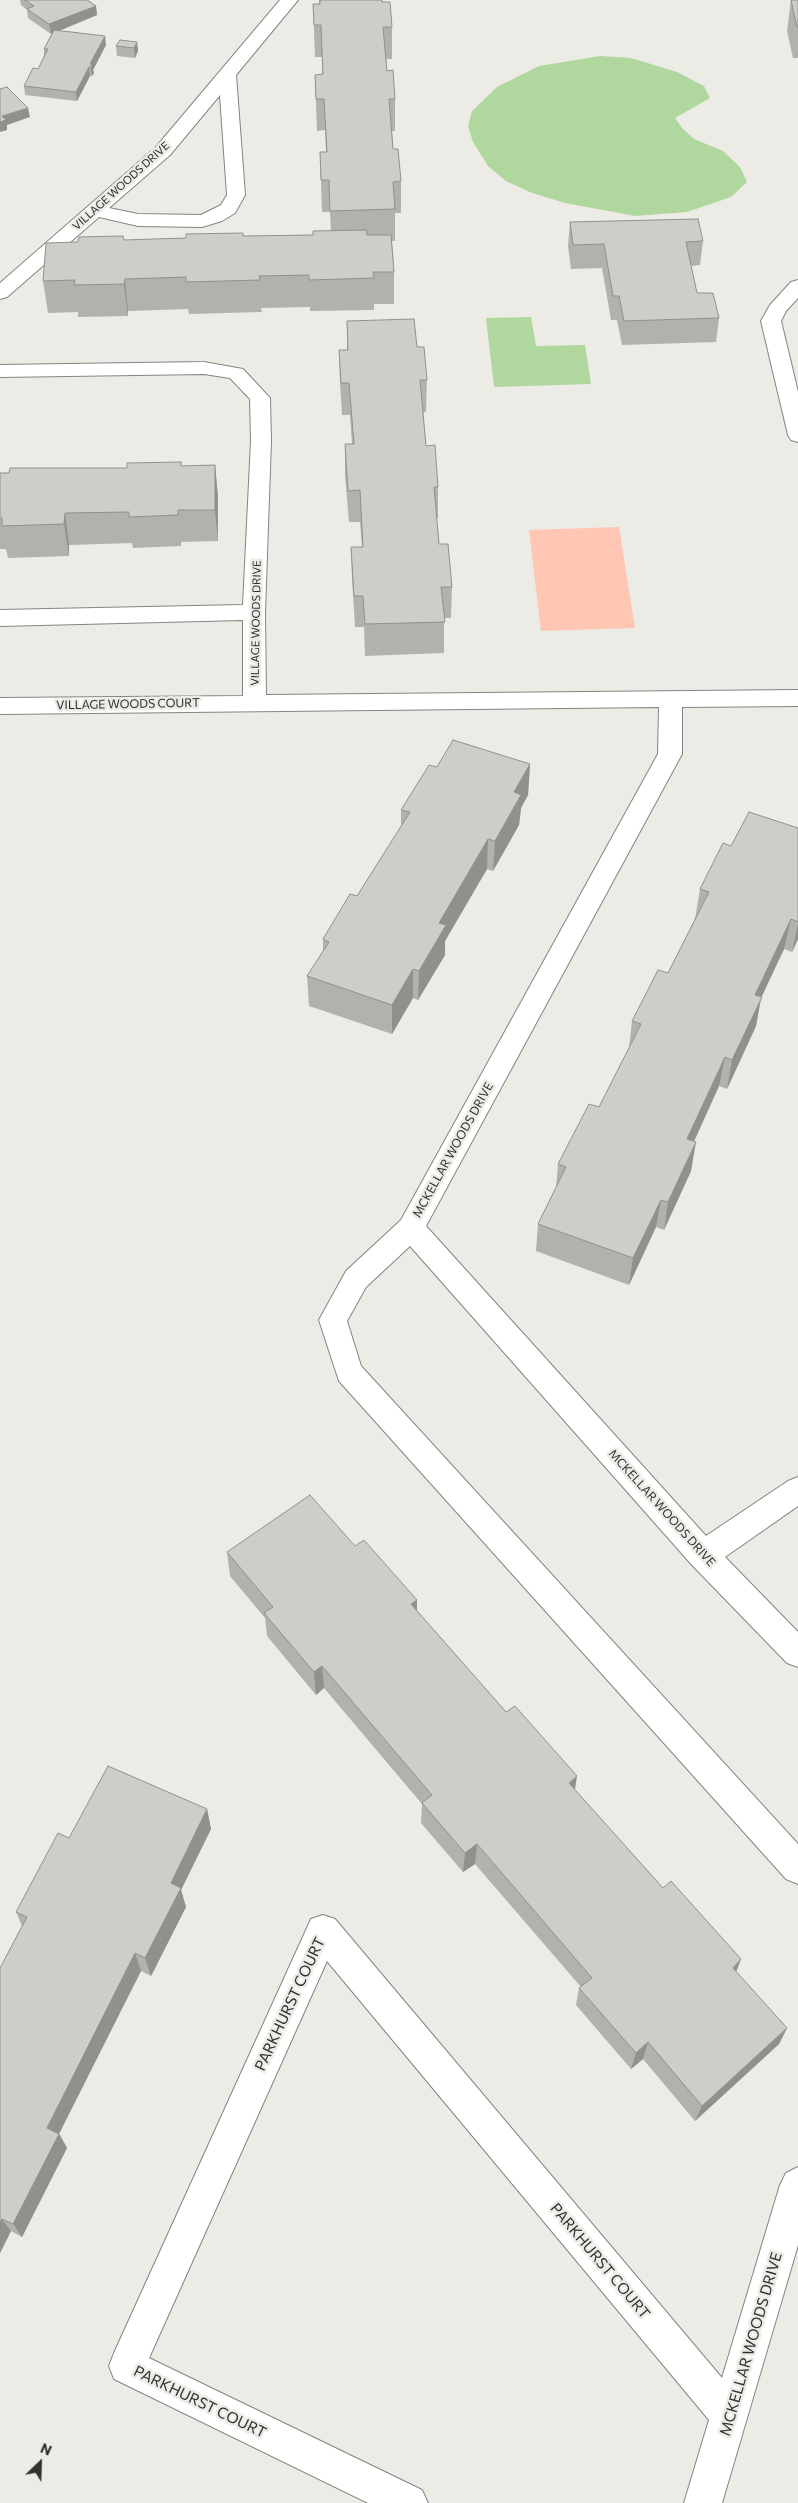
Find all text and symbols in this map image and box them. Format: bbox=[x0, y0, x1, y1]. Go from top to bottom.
street label: VILLAGE WOODS DRIVE bbox=[70, 139, 172, 233]
street label: VILLAGE WOODS DRIVE bbox=[248, 560, 264, 686]
street label: VILLAGE WOODS COURT bbox=[56, 696, 200, 712]
street label: MCKELLAR WOODS DRIVE bbox=[410, 1080, 496, 1220]
street label: MCKELLAR WOODS DRIVE bbox=[606, 1447, 718, 1569]
street label: PARKHURST COURT bbox=[251, 1934, 329, 2074]
street label: PARKHURST COURT bbox=[546, 2200, 654, 2322]
street label: MCKELLAR WOODS DRIVE bbox=[716, 2250, 786, 2438]
street label: PARKHURST COURT bbox=[131, 2362, 269, 2442]
north arrow bbox=[15, 2438, 65, 2488]
text: N bbox=[38, 2439, 55, 2459]

